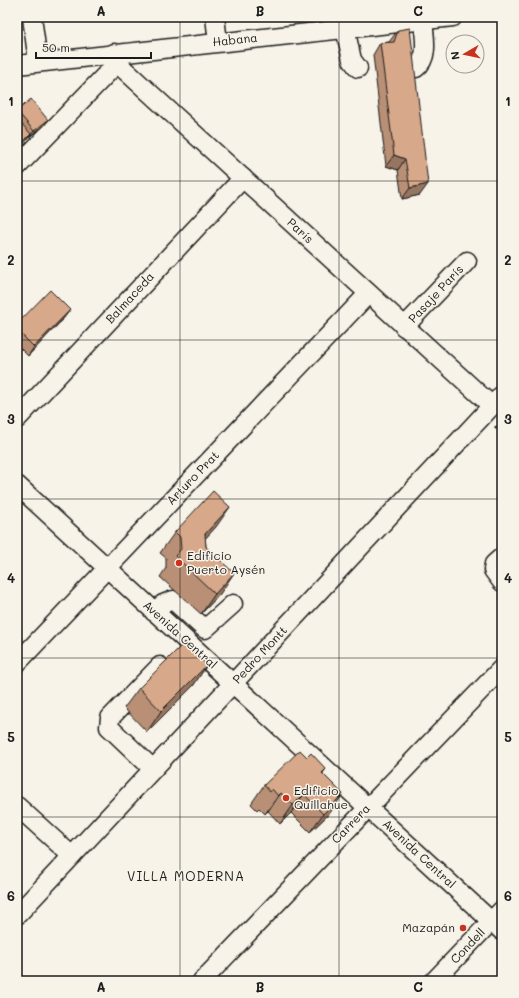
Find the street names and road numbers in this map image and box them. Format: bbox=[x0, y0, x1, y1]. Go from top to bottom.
street label: Habana bbox=[212, 29, 258, 49]
street label: París bbox=[284, 214, 317, 247]
street label: Pasaje París bbox=[404, 261, 466, 326]
street label: Balmaceda bbox=[101, 268, 157, 326]
street label: Arturo Prat bbox=[162, 447, 222, 508]
street label: Avenida Central bbox=[140, 597, 221, 672]
street label: Pedro Montt bbox=[228, 622, 290, 687]
street label: Carrera bbox=[327, 800, 373, 846]
street label: Avenida Central bbox=[380, 815, 460, 891]
street label: Condell bbox=[446, 924, 488, 966]

